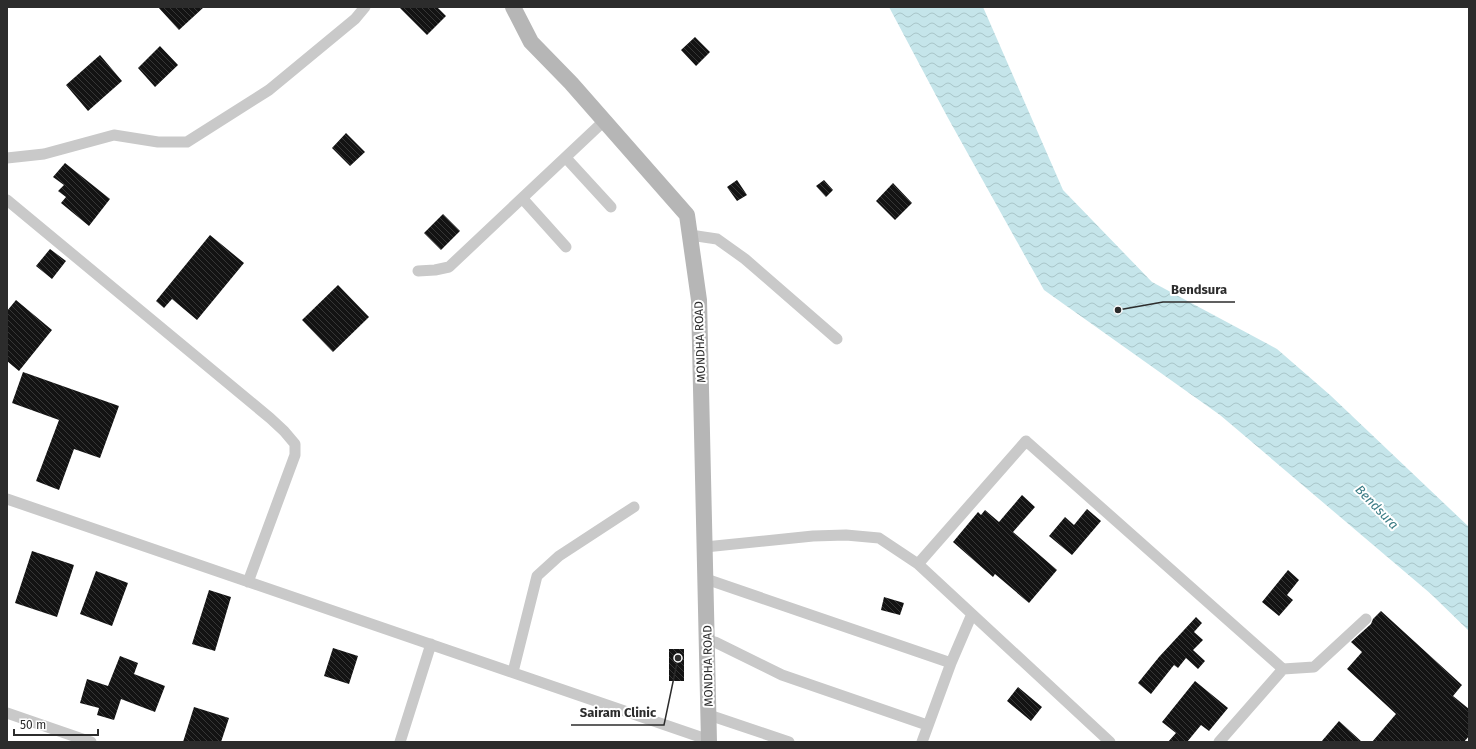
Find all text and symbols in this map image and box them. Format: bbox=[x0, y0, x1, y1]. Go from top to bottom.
callout: Bendsura bbox=[1163, 277, 1235, 302]
text: Bendsura bbox=[1171, 282, 1227, 297]
street label: MONDHA ROAD bbox=[692, 301, 708, 383]
water label: Bendsura bbox=[1352, 482, 1402, 532]
street label: MONDHA ROAD bbox=[700, 625, 716, 707]
callout: Sairam Clinic bbox=[571, 700, 664, 725]
text: Sairam Clinic bbox=[580, 705, 657, 720]
scale bar bbox=[14, 711, 98, 737]
text: 50 m bbox=[20, 718, 46, 732]

